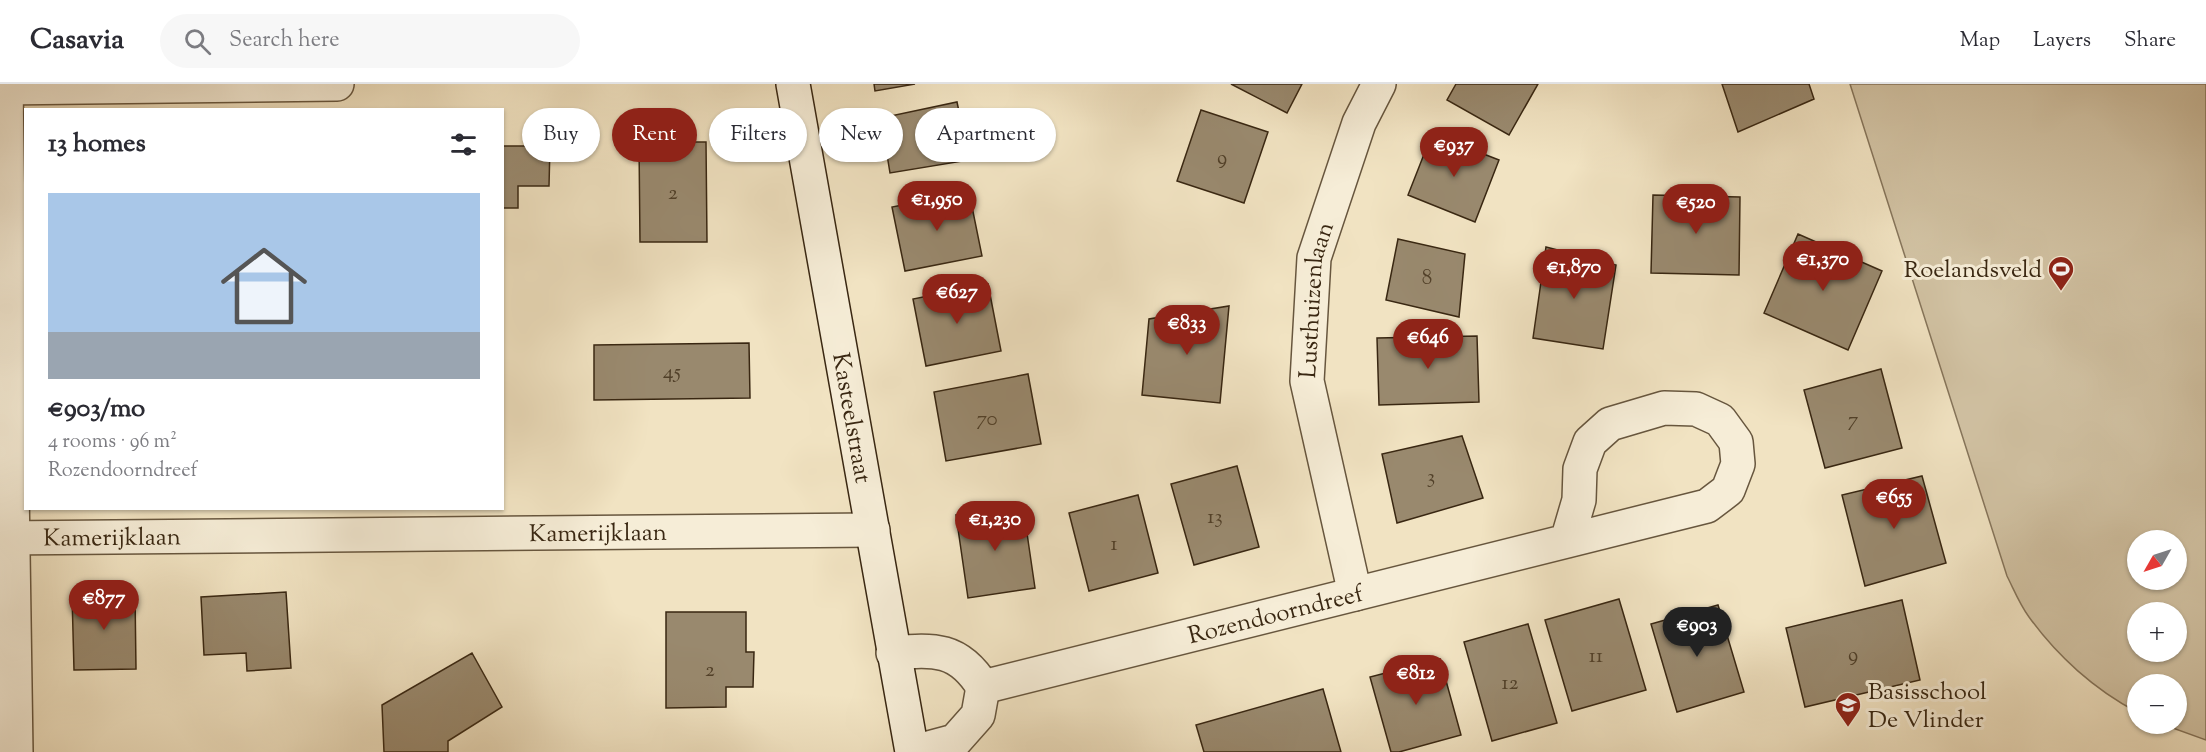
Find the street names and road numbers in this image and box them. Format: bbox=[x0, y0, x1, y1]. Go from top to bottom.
street label: Lusthuizenlaan bbox=[1292, 218, 1344, 379]
street label: Kasteelstraat bbox=[822, 350, 879, 486]
street label: Kamerijklaan bbox=[529, 517, 667, 552]
street label: Kamerijklaan bbox=[43, 521, 181, 557]
street label: Rozendoorndreef bbox=[1185, 577, 1369, 654]

